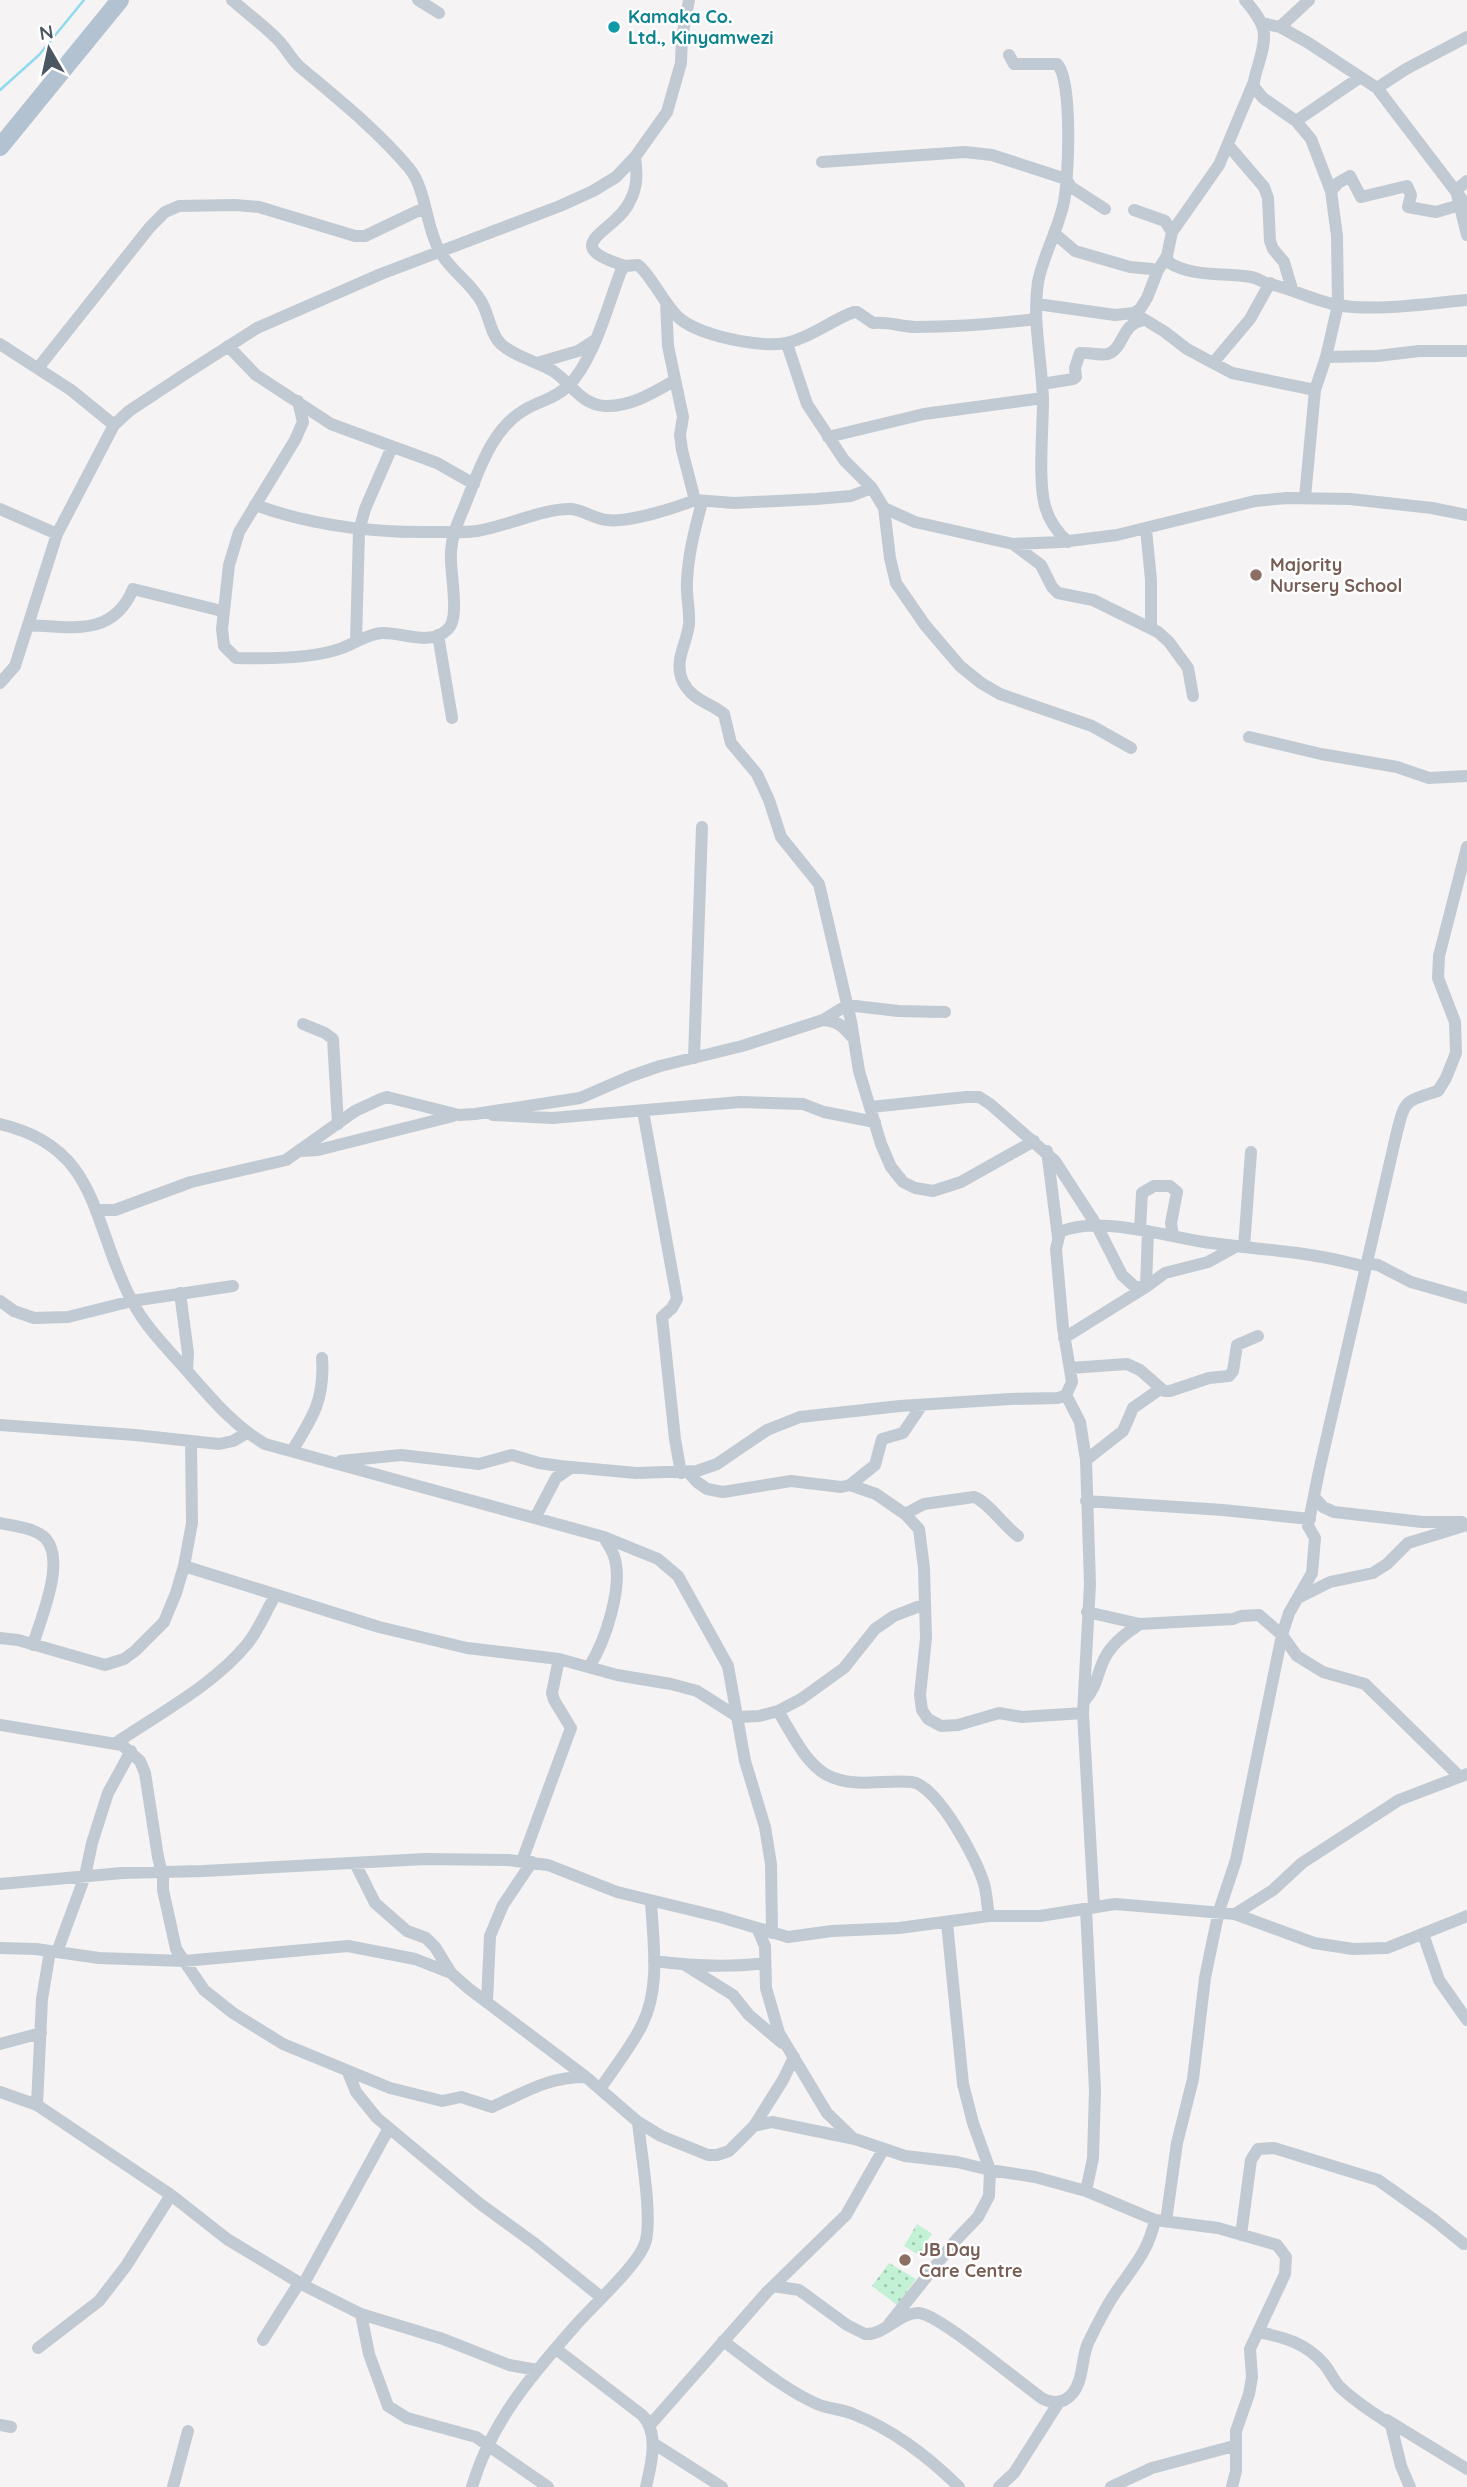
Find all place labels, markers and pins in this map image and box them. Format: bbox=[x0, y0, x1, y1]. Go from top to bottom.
place label: Kamaka Co. Ltd., Kinyamwezi bbox=[628, 5, 774, 49]
marker: Kamaka Co. Ltd., Kinyamwezi bbox=[606, 19, 622, 35]
place label: Majority Nursery School bbox=[1270, 553, 1402, 597]
marker: Majority Nursery School bbox=[1248, 567, 1264, 583]
place label: JB Day Care Centre bbox=[919, 2238, 1023, 2282]
marker: JB Day Care Centre bbox=[897, 2252, 913, 2268]

